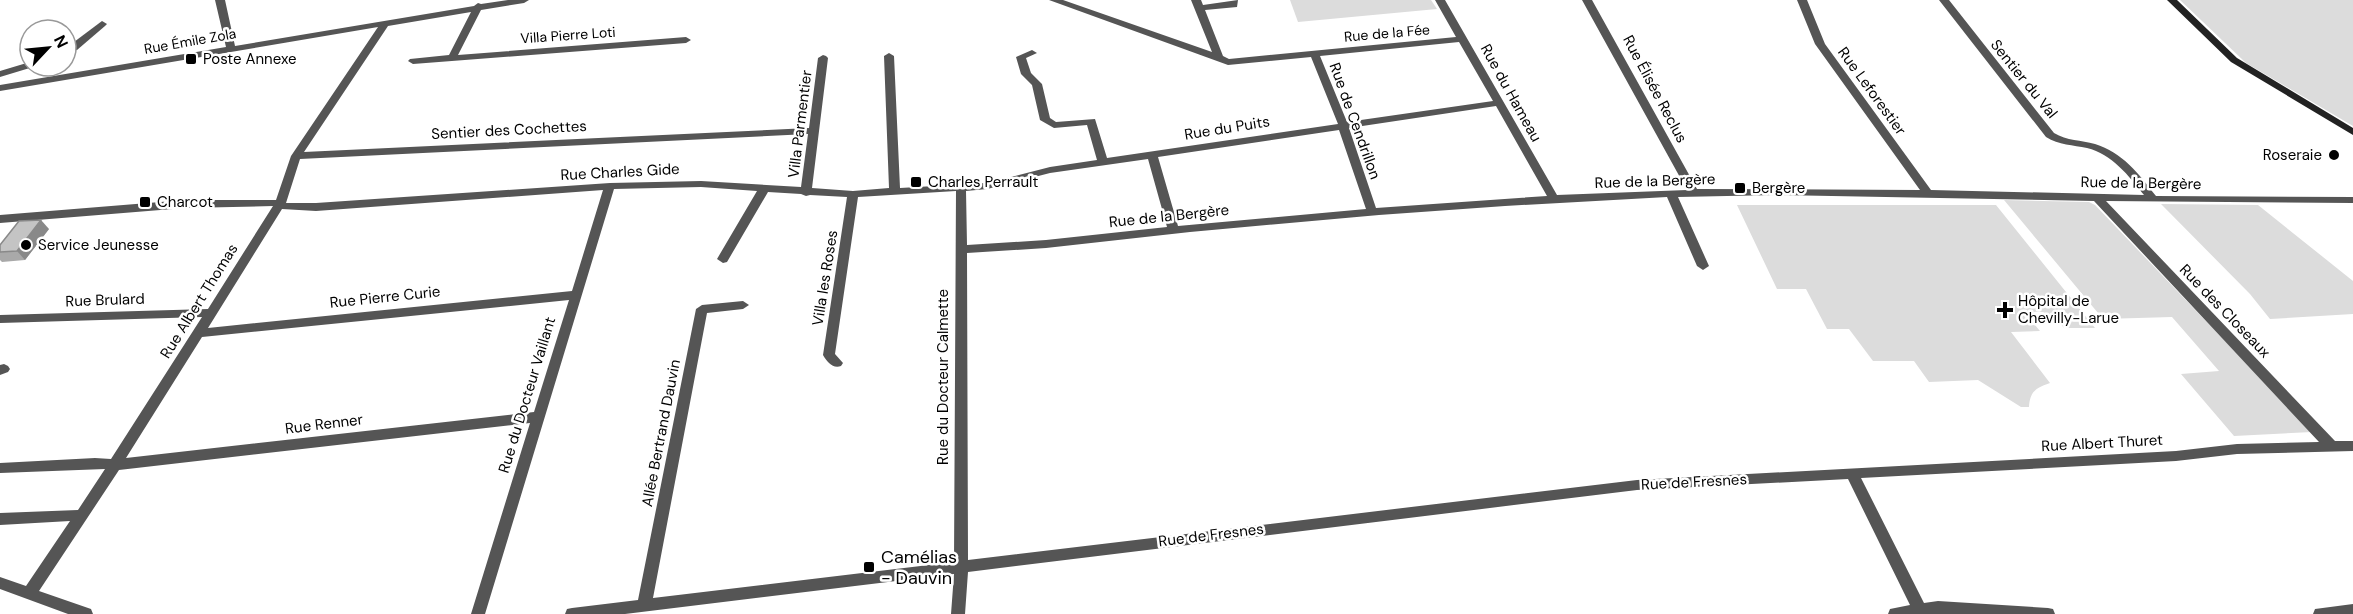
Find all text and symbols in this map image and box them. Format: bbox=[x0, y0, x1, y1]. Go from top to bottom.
north arrow bbox=[18, 18, 78, 78]
street label: Rue de la Fée bbox=[1343, 20, 1431, 46]
street label: Villa Pierre Loti bbox=[520, 23, 616, 47]
street label: Rue Émile Zola bbox=[143, 24, 237, 58]
text: N bbox=[49, 32, 73, 51]
street label: Rue Élisée Reclus bbox=[1618, 32, 1692, 146]
street label: Sentier du Val bbox=[1986, 35, 2062, 123]
street label: Rue du Hameau bbox=[1476, 40, 1546, 146]
street label: Rue Leforestier bbox=[1833, 43, 1911, 139]
place label: Poste Annexe bbox=[203, 49, 297, 69]
marker: Poste Annexe bbox=[184, 52, 198, 66]
street label: Rue de Cendrillon bbox=[1325, 60, 1385, 182]
street label: Villa Parmentier bbox=[783, 68, 817, 179]
street label: Rue du Puits bbox=[1183, 111, 1271, 145]
street label: Sentier des Cochettes bbox=[431, 116, 587, 144]
place label: Roseraie bbox=[2263, 145, 2322, 165]
marker: Roseraie bbox=[2327, 148, 2341, 162]
street label: Rue Charles Gide bbox=[560, 159, 680, 185]
street label: Rue de la Bergère bbox=[1594, 169, 1716, 193]
place label: Charles Perrault bbox=[928, 172, 1038, 192]
street label: Rue de la Bergère bbox=[2080, 172, 2202, 194]
marker: Charles Perrault bbox=[909, 175, 923, 189]
place label: Bergère bbox=[1752, 178, 1805, 198]
marker: Bergère bbox=[1733, 181, 1747, 195]
place label: Charcot bbox=[157, 192, 213, 212]
marker: Charcot bbox=[138, 195, 152, 209]
street label: Rue de la Bergère bbox=[1108, 200, 1230, 232]
street label: Villa les Roses bbox=[808, 229, 842, 327]
place label: Service Jeunesse bbox=[38, 235, 159, 255]
marker: Service Jeunesse bbox=[19, 238, 33, 252]
street label: Rue Albert Thomas bbox=[156, 240, 242, 362]
street label: Rue des Closeaux bbox=[2175, 260, 2275, 362]
street label: Rue Pierre Curie bbox=[329, 281, 441, 313]
street label: Rue Brulard bbox=[65, 289, 145, 311]
street label: Rue du Docteur Calmette bbox=[933, 289, 953, 465]
place label: Hôpital de Chevilly-Larue bbox=[2018, 291, 2119, 328]
marker: Hôpital de Chevilly-Larue bbox=[1996, 301, 2014, 319]
street label: Rue du Docteur Vaillant bbox=[494, 314, 560, 475]
street label: Allée Bertrand Dauvin bbox=[637, 358, 685, 508]
street label: Rue Renner bbox=[284, 409, 365, 439]
street label: Rue Albert Thuret bbox=[2041, 430, 2163, 456]
street label: Rue de Fresnes bbox=[1641, 469, 1747, 495]
street label: Rue de Fresnes bbox=[1157, 519, 1265, 551]
place label: Camélias - Dauvin bbox=[881, 545, 957, 590]
marker: Camélias - Dauvin bbox=[862, 560, 876, 574]

